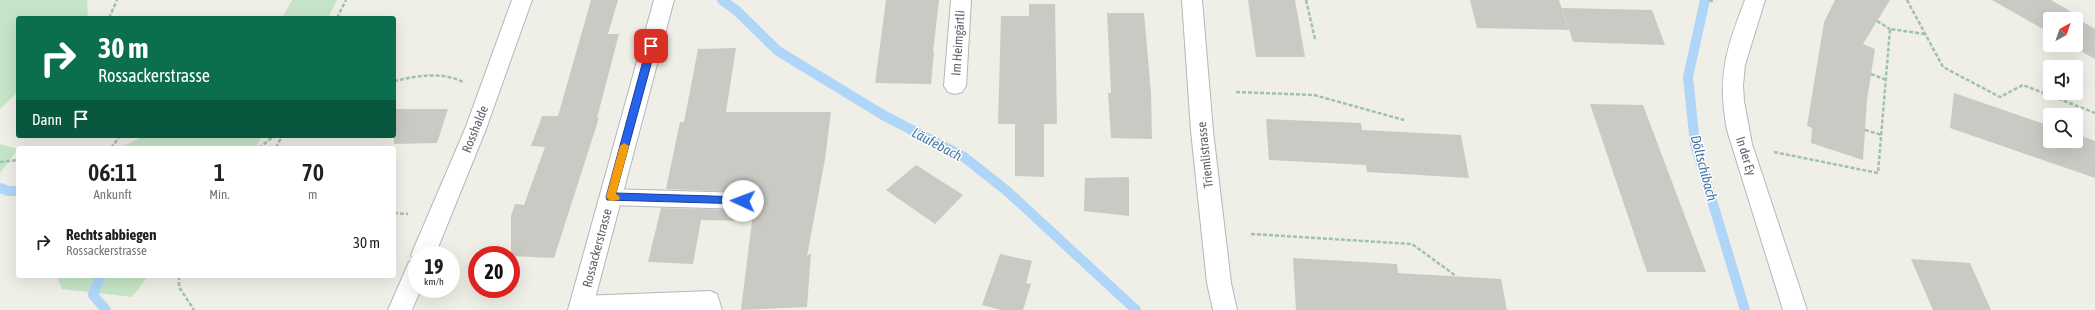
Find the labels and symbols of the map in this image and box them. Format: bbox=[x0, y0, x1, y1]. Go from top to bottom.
street label: Im Heimgärtli bbox=[948, 10, 968, 76]
north arrow bbox=[2043, 12, 2083, 52]
pin bbox=[634, 29, 668, 63]
street label: Rosshalde bbox=[459, 103, 491, 155]
street label: Triemlistrasse bbox=[1194, 121, 1216, 189]
water label: Läufebach bbox=[909, 124, 965, 164]
water label: Döltschibach bbox=[1688, 133, 1721, 203]
street label: In der Ey bbox=[1733, 135, 1759, 178]
position arrow bbox=[722, 180, 764, 222]
street label: Rossackerstrasse bbox=[579, 207, 615, 289]
speed limit sign: 20 bbox=[468, 246, 520, 298]

